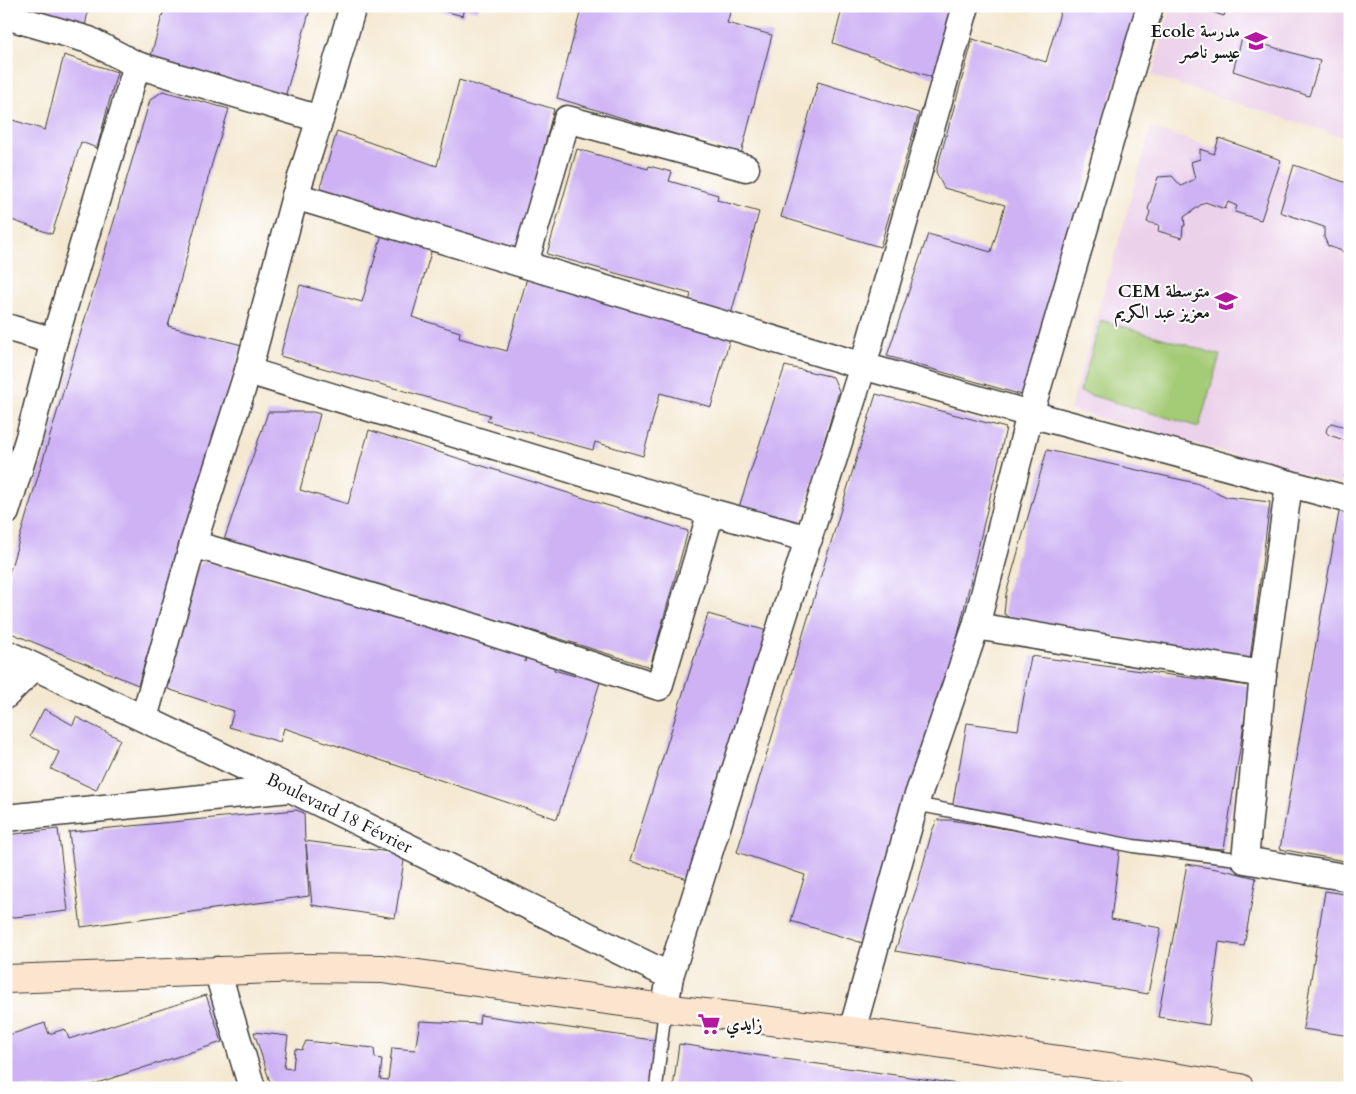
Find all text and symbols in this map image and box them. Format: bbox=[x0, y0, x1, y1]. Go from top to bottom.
place label: Ecole مدرسة عيسو ناصر bbox=[1151, 19, 1240, 65]
school or university icon: Ecole مدرسة عيسو ناصر bbox=[1243, 28, 1269, 54]
place label: CEM متوسطة معزيز عبد الكريم bbox=[1114, 279, 1210, 328]
school or university icon: CEM متوسطة معزيز عبد الكريم bbox=[1213, 288, 1239, 314]
street label: Boulevard 18 Février bbox=[262, 767, 417, 860]
supermarket icon: زايدي bbox=[696, 1011, 722, 1037]
place label: زايدي bbox=[726, 1012, 763, 1039]

